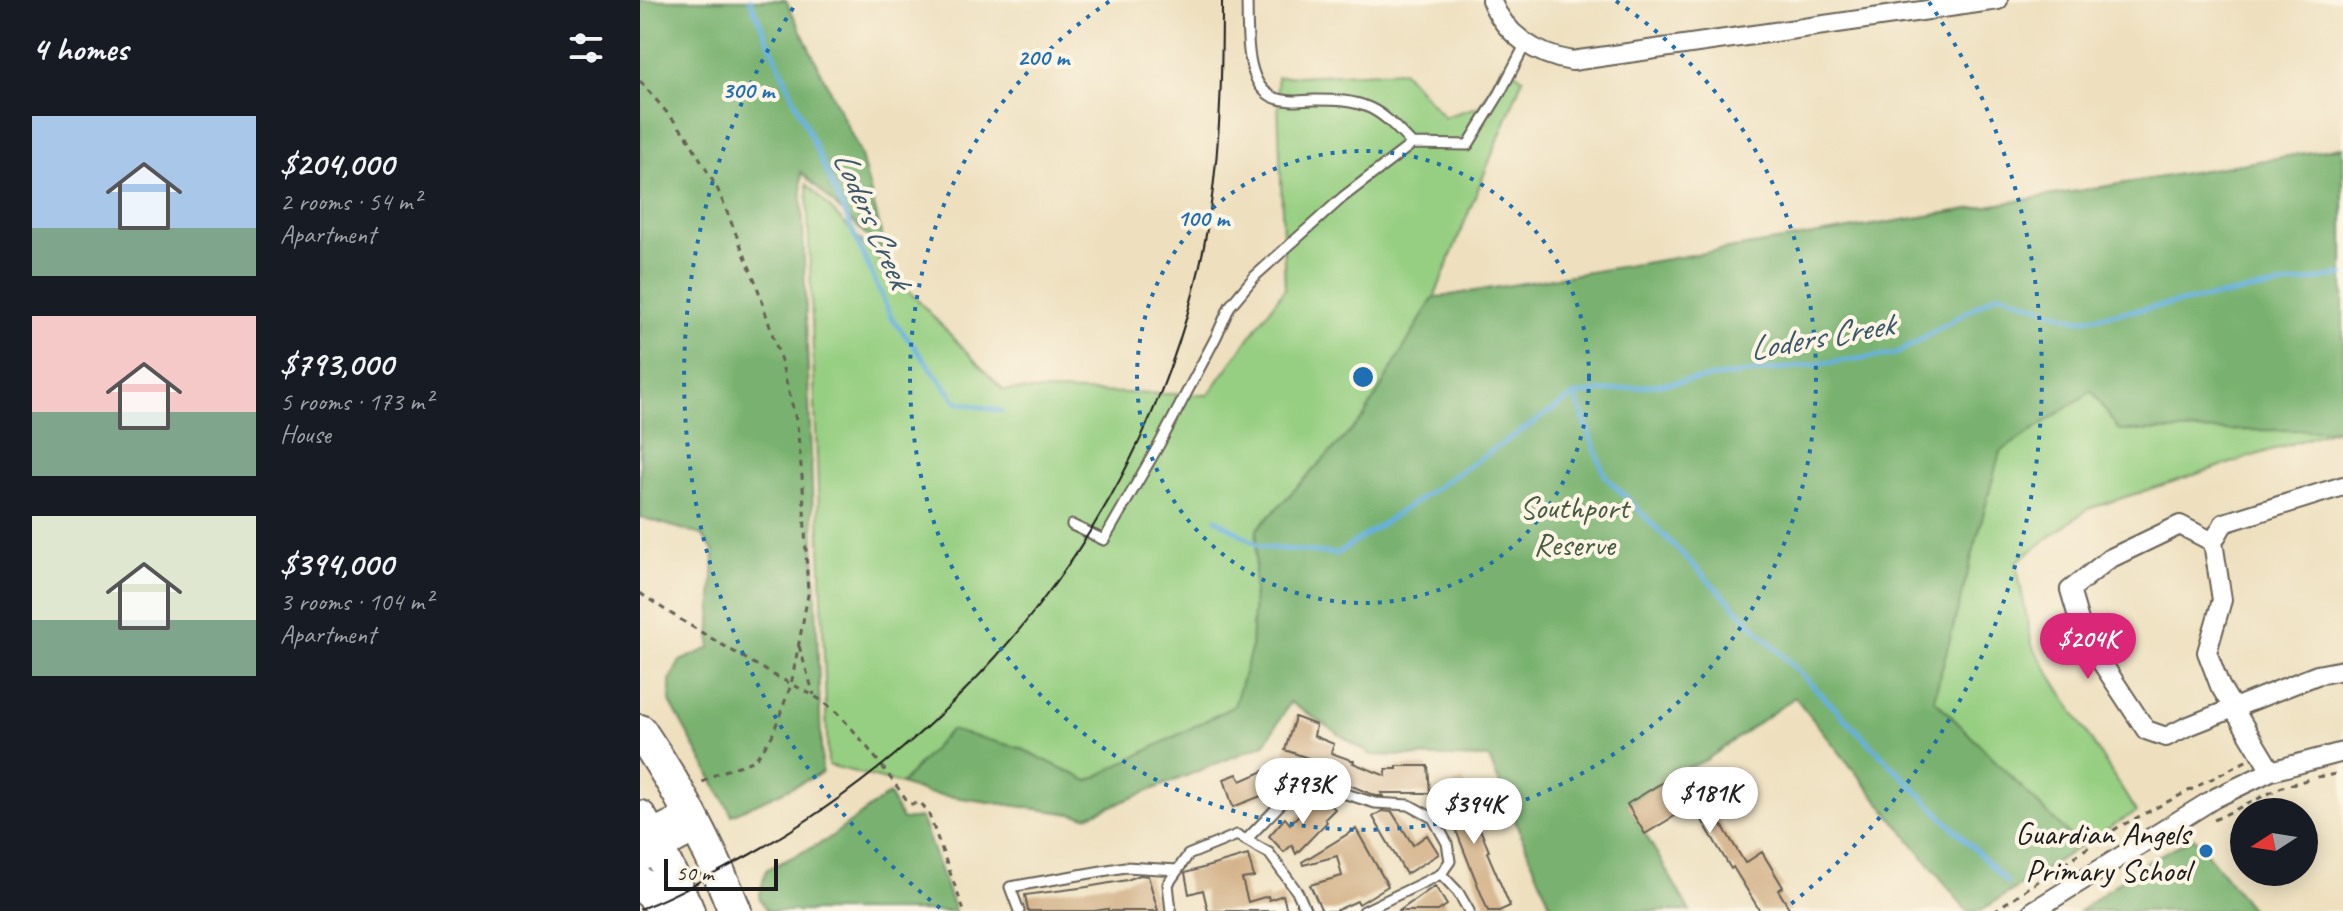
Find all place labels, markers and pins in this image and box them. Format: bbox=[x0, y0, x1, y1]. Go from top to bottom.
centre of rings bbox=[1349, 363, 1377, 391]
pin: $204K bbox=[2032, 613, 2144, 681]
pin: $793K bbox=[1247, 758, 1359, 826]
pin: $181K bbox=[1654, 767, 1766, 835]
pin: $394K bbox=[1418, 778, 1530, 846]
place label: Guardian Angels Primary School bbox=[2015, 813, 2196, 891]
marker: Guardian Angels Primary School bbox=[2197, 842, 2215, 860]

